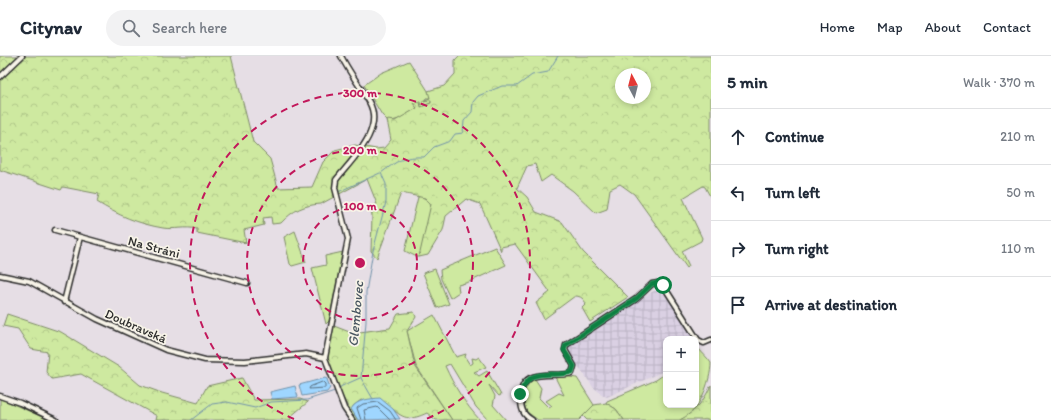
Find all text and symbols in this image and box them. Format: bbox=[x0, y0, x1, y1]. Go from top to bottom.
search box bbox=[106, 10, 386, 46]
text: Citynav bbox=[20, 16, 82, 39]
icon: search bbox=[120, 17, 142, 39]
text: Search here bbox=[152, 19, 227, 37]
text: Home bbox=[820, 19, 855, 36]
text: Map bbox=[877, 19, 903, 36]
text: About bbox=[925, 19, 961, 36]
text: Contact bbox=[983, 19, 1031, 36]
north arrow bbox=[615, 68, 651, 104]
text: 5 min bbox=[727, 72, 767, 92]
text: Walk · 370 m bbox=[963, 75, 1035, 90]
text: 300 m bbox=[343, 86, 378, 100]
icon: ahead bbox=[727, 126, 749, 148]
text: Continue bbox=[765, 128, 824, 146]
text: 210 m bbox=[1000, 129, 1035, 144]
text: 200 m bbox=[343, 143, 378, 157]
icon: left bbox=[727, 182, 749, 204]
text: Turn left bbox=[765, 184, 820, 202]
text: 50 m bbox=[1006, 185, 1035, 200]
text: 100 m bbox=[343, 199, 377, 213]
street label: Na Stráni bbox=[126, 233, 182, 261]
icon: right bbox=[727, 238, 749, 260]
text: Turn right bbox=[765, 240, 829, 258]
text: 110 m bbox=[1001, 241, 1035, 256]
centre of rings bbox=[353, 256, 367, 270]
route start bbox=[654, 276, 672, 294]
water label: Glembovec bbox=[345, 279, 367, 347]
icon: arrive bbox=[727, 294, 749, 316]
text: Arrive at destination bbox=[765, 296, 897, 314]
street label: Doubravská bbox=[103, 306, 169, 346]
map controls bbox=[663, 336, 699, 408]
button: + bbox=[663, 336, 699, 372]
button: − bbox=[663, 372, 699, 408]
route end bbox=[511, 385, 529, 403]

